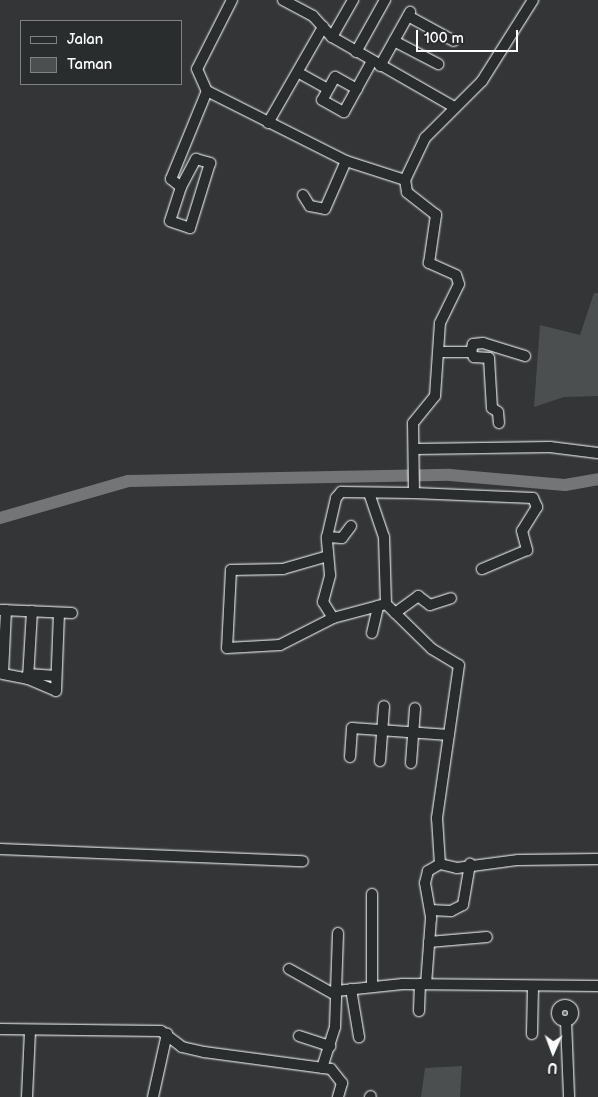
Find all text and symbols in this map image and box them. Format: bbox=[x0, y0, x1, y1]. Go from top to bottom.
legend bbox=[20, 20, 182, 85]
scale bar bbox=[418, 20, 520, 52]
text: 100 m bbox=[424, 29, 464, 48]
text: Jalan bbox=[67, 30, 103, 49]
text: Taman bbox=[67, 55, 112, 74]
north arrow bbox=[528, 1027, 578, 1077]
text: U bbox=[547, 1059, 558, 1076]

